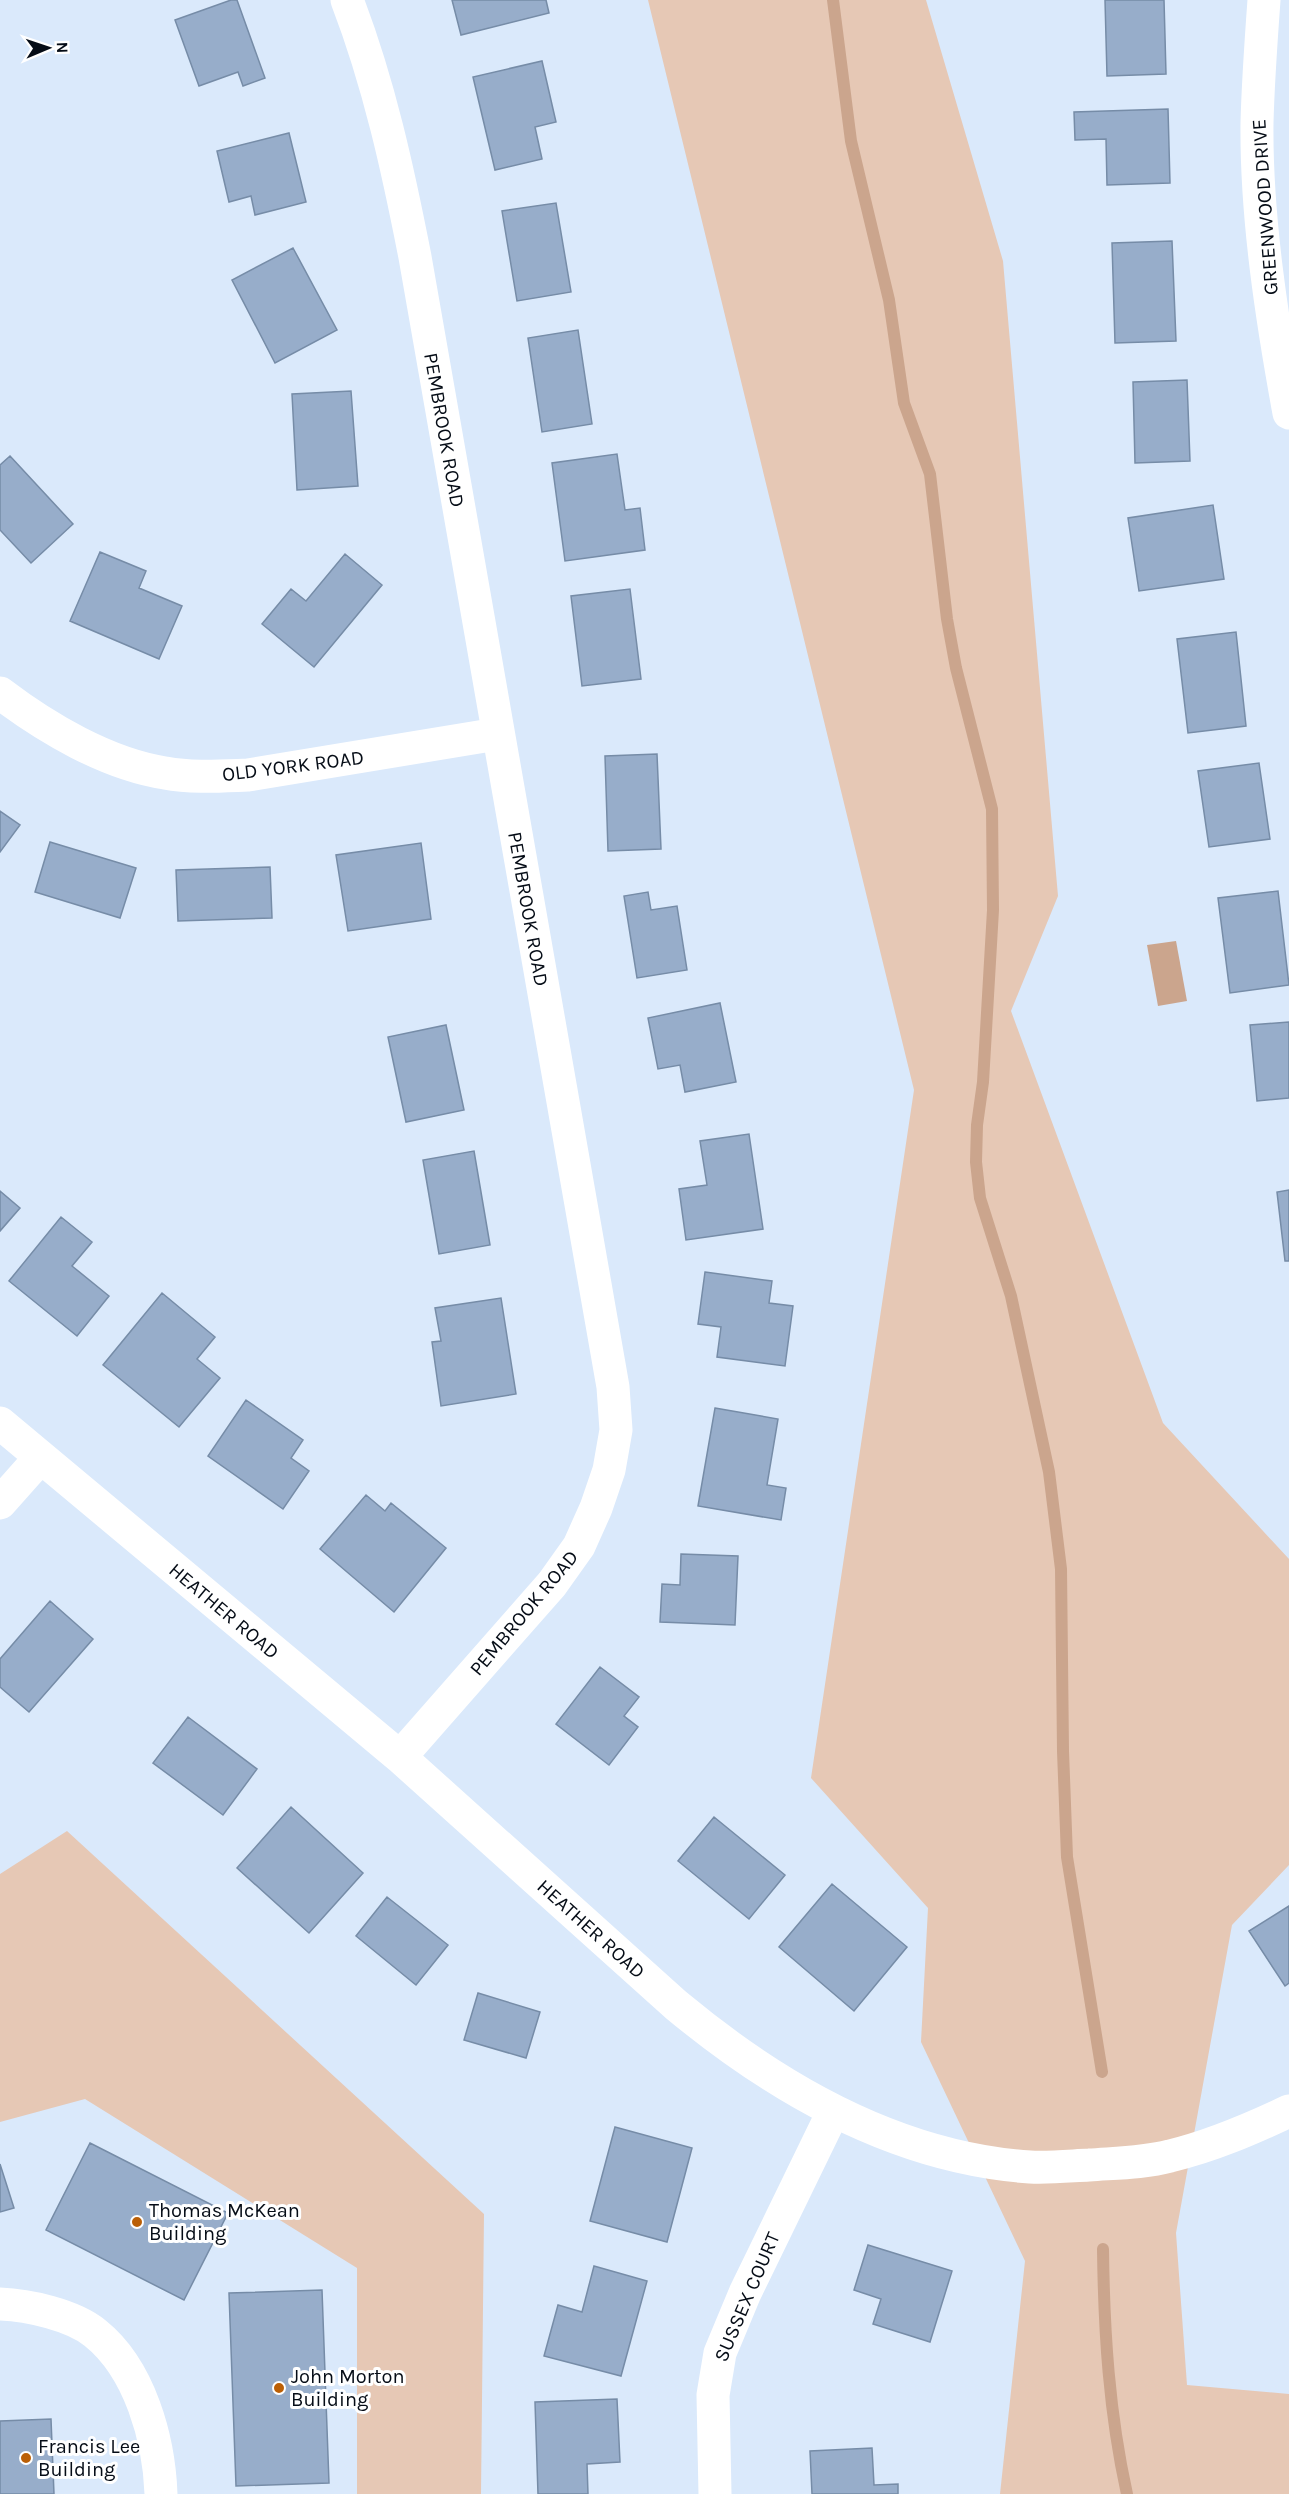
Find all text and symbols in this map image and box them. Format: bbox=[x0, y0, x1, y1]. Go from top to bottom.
north arrow bbox=[18, 18, 78, 78]
text: N bbox=[53, 41, 72, 54]
street label: GREENWOOD DRIVE bbox=[1247, 118, 1283, 296]
street label: PEMBROOK ROAD bbox=[419, 351, 469, 509]
street label: OLD YORK ROAD bbox=[221, 746, 365, 786]
street label: PEMBROOK ROAD bbox=[503, 830, 553, 988]
street label: PEMBROOK ROAD bbox=[465, 1546, 583, 1680]
street label: HEATHER ROAD bbox=[164, 1558, 284, 1664]
street label: HEATHER ROAD bbox=[532, 1875, 650, 1983]
place label: Thomas McKean Building bbox=[149, 2199, 300, 2245]
marker: Thomas McKean Building bbox=[130, 2215, 144, 2229]
street label: SUSSEX COURT bbox=[709, 2229, 785, 2365]
place label: John Morton Building bbox=[291, 2365, 405, 2411]
marker: John Morton Building bbox=[272, 2381, 286, 2395]
place label: Francis Lee Building bbox=[38, 2435, 140, 2481]
marker: Francis Lee Building bbox=[19, 2451, 33, 2465]

